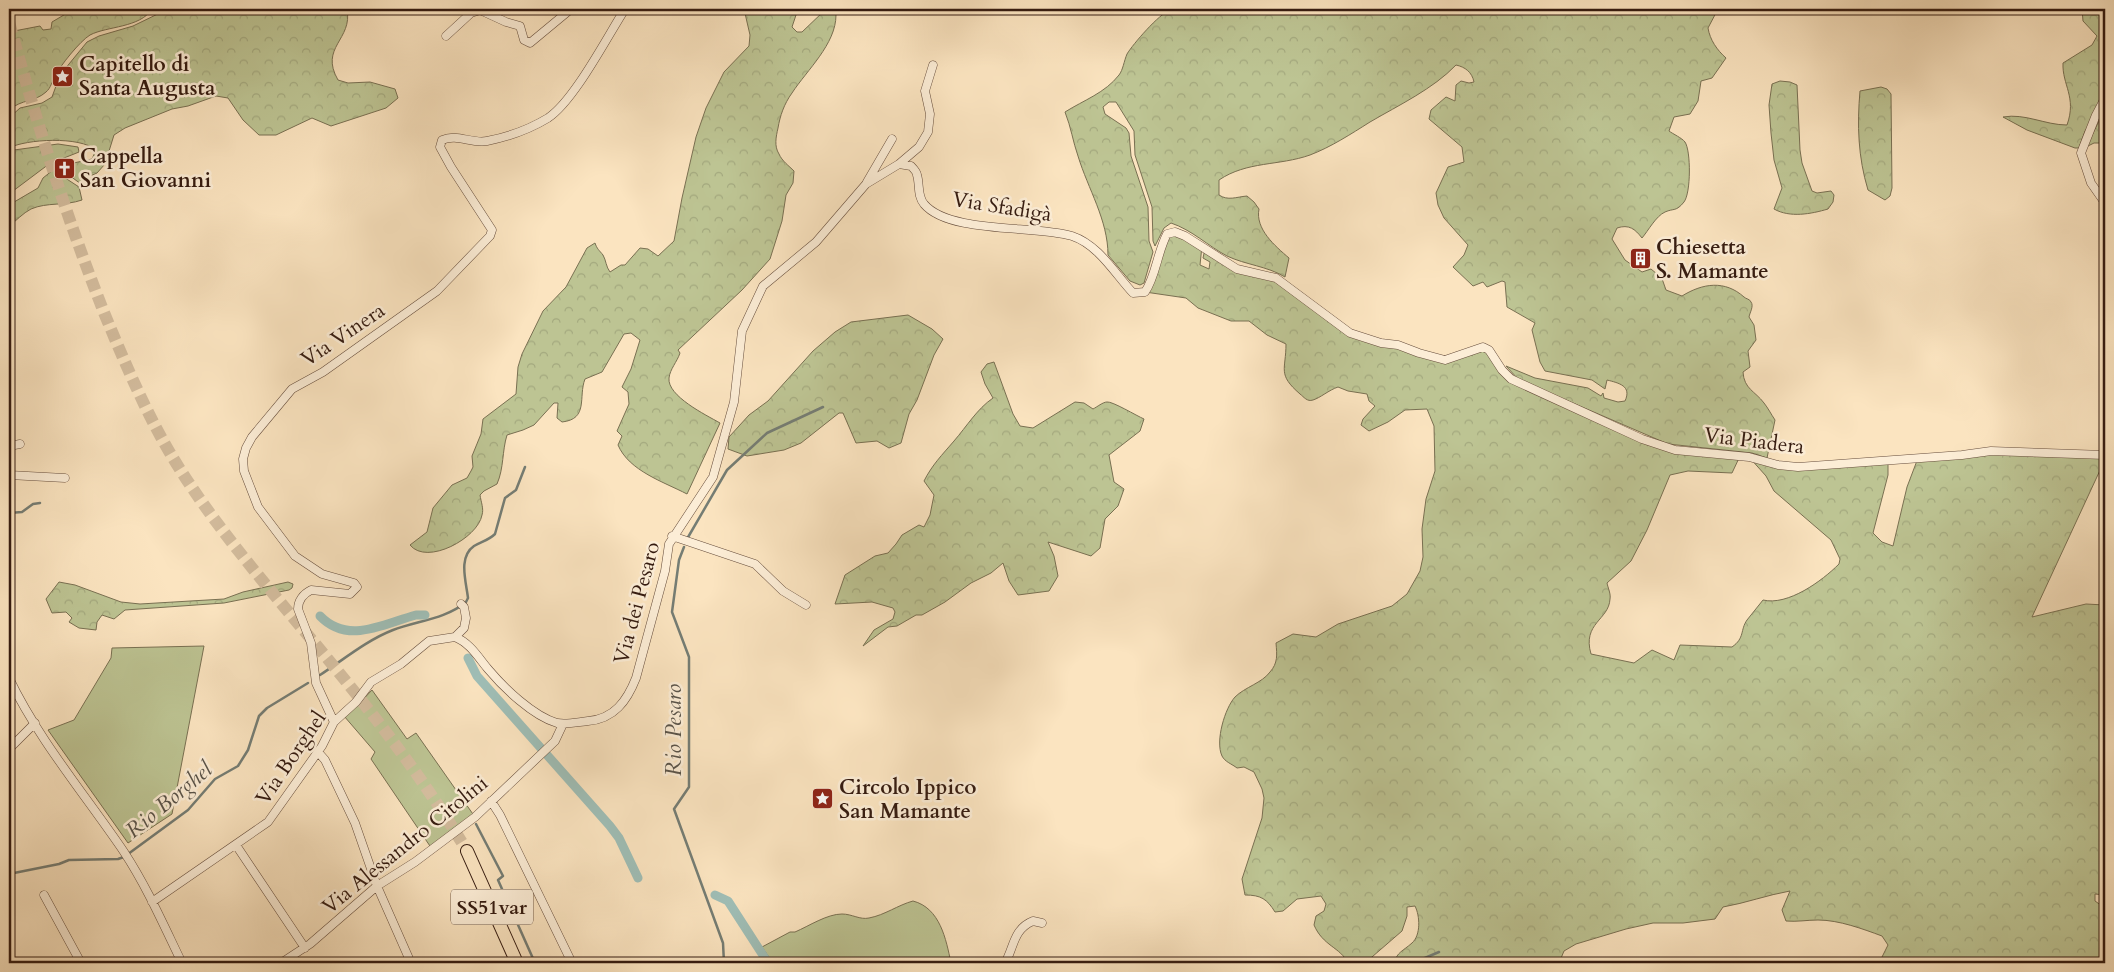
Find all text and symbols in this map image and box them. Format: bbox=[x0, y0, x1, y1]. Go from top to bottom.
place label: Capitello di Santa Augusta bbox=[79, 50, 216, 103]
place icon: Capitello di Santa Augusta bbox=[51, 64, 75, 88]
place label: Cappella San Giovanni bbox=[80, 142, 212, 195]
church icon: Cappella San Giovanni bbox=[52, 156, 76, 180]
street label: Via Sfadigà bbox=[950, 185, 1054, 229]
place label: Chiesetta S. Mamante bbox=[1656, 233, 1769, 286]
building icon: Chiesetta S. Mamante bbox=[1628, 247, 1652, 271]
street label: Via Vinera bbox=[295, 296, 391, 374]
street label: Via Piadera bbox=[1702, 420, 1806, 462]
street label: Via dei Pesaro bbox=[607, 539, 667, 667]
water label: Rio Pesaro bbox=[659, 684, 689, 776]
street label: Via Borghel bbox=[249, 705, 333, 811]
water label: Rio Borghel bbox=[119, 754, 220, 845]
street label: Via Alessandro Citolini bbox=[316, 769, 494, 921]
place label: Circolo Ippico San Mamante bbox=[839, 773, 977, 826]
place icon: Circolo Ippico San Mamante bbox=[811, 787, 835, 811]
road number: SS51var bbox=[451, 890, 533, 924]

